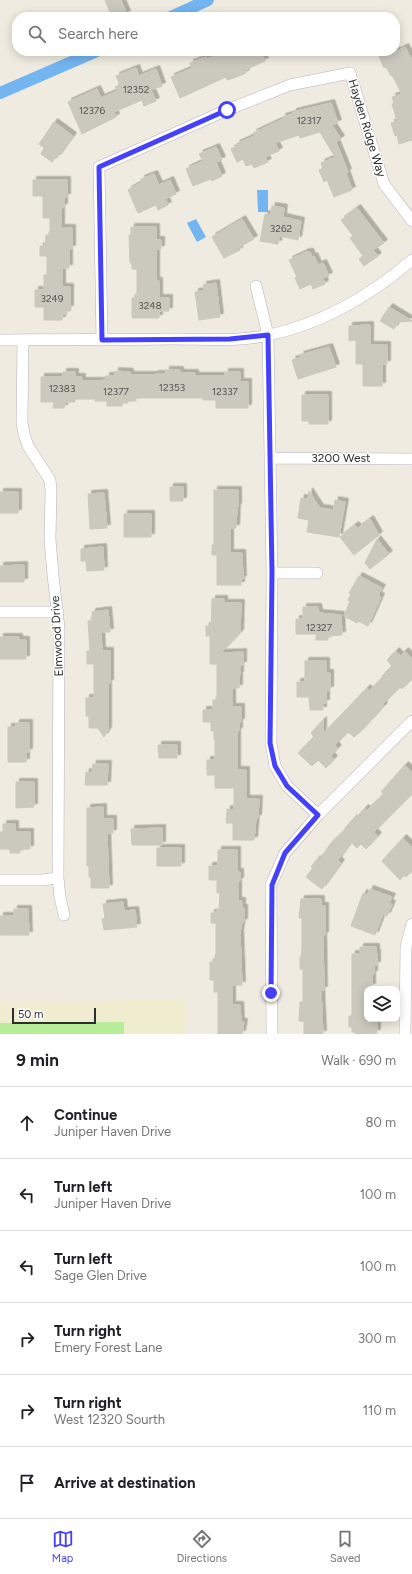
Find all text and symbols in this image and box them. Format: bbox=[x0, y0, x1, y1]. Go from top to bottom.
search box bbox=[12, 12, 400, 56]
icon: search bbox=[26, 23, 48, 45]
text: Search here bbox=[58, 25, 138, 43]
street label: Hayden Ridge Way bbox=[345, 77, 389, 179]
house number: 12352 bbox=[123, 83, 149, 96]
route start bbox=[218, 101, 236, 119]
house number: 12376 bbox=[79, 104, 105, 117]
house number: 12317 bbox=[297, 114, 322, 127]
house number: 3262 bbox=[270, 222, 292, 235]
house number: 3249 bbox=[41, 292, 64, 305]
house number: 3248 bbox=[138, 299, 162, 312]
house number: 12353 bbox=[159, 381, 185, 394]
house number: 12383 bbox=[49, 382, 75, 395]
house number: 12377 bbox=[103, 385, 130, 398]
house number: 12337 bbox=[212, 385, 239, 398]
street label: 3200 West bbox=[311, 451, 371, 465]
street label: Elmwood Drive bbox=[48, 595, 66, 677]
house number: 12327 bbox=[306, 621, 333, 634]
route end bbox=[262, 984, 280, 1002]
map controls bbox=[364, 986, 400, 1022]
button: layers bbox=[364, 986, 400, 1022]
scale bar bbox=[12, 1006, 96, 1025]
text: 50 m bbox=[18, 1008, 43, 1021]
text: 9 min bbox=[16, 1050, 59, 1070]
text: Walk · 690 m bbox=[321, 1053, 396, 1068]
text: Continue bbox=[54, 1106, 117, 1124]
icon: ahead bbox=[16, 1112, 38, 1134]
text: 80 m bbox=[365, 1115, 396, 1130]
text: Juniper Haven Drive bbox=[54, 1124, 171, 1139]
text: Turn left bbox=[54, 1178, 112, 1196]
icon: left bbox=[16, 1184, 38, 1206]
text: 100 m bbox=[360, 1187, 396, 1202]
text: Juniper Haven Drive bbox=[54, 1196, 171, 1211]
text: Turn left bbox=[54, 1250, 112, 1268]
icon: left bbox=[16, 1256, 38, 1278]
text: 100 m bbox=[360, 1259, 396, 1274]
text: Sage Glen Drive bbox=[54, 1268, 147, 1283]
text: Turn right bbox=[54, 1322, 122, 1340]
icon: right bbox=[16, 1328, 38, 1350]
text: 300 m bbox=[358, 1331, 396, 1346]
text: Emery Forest Lane bbox=[54, 1340, 162, 1355]
text: Turn right bbox=[54, 1394, 122, 1412]
icon: right bbox=[16, 1400, 38, 1422]
text: 110 m bbox=[363, 1403, 396, 1418]
text: West 12320 Sourth bbox=[54, 1412, 165, 1427]
icon: arrive bbox=[16, 1472, 38, 1494]
text: Arrive at destination bbox=[54, 1474, 195, 1492]
tab: Map bbox=[52, 1528, 74, 1565]
tab: Directions bbox=[177, 1528, 227, 1565]
tab: Saved bbox=[330, 1528, 360, 1565]

